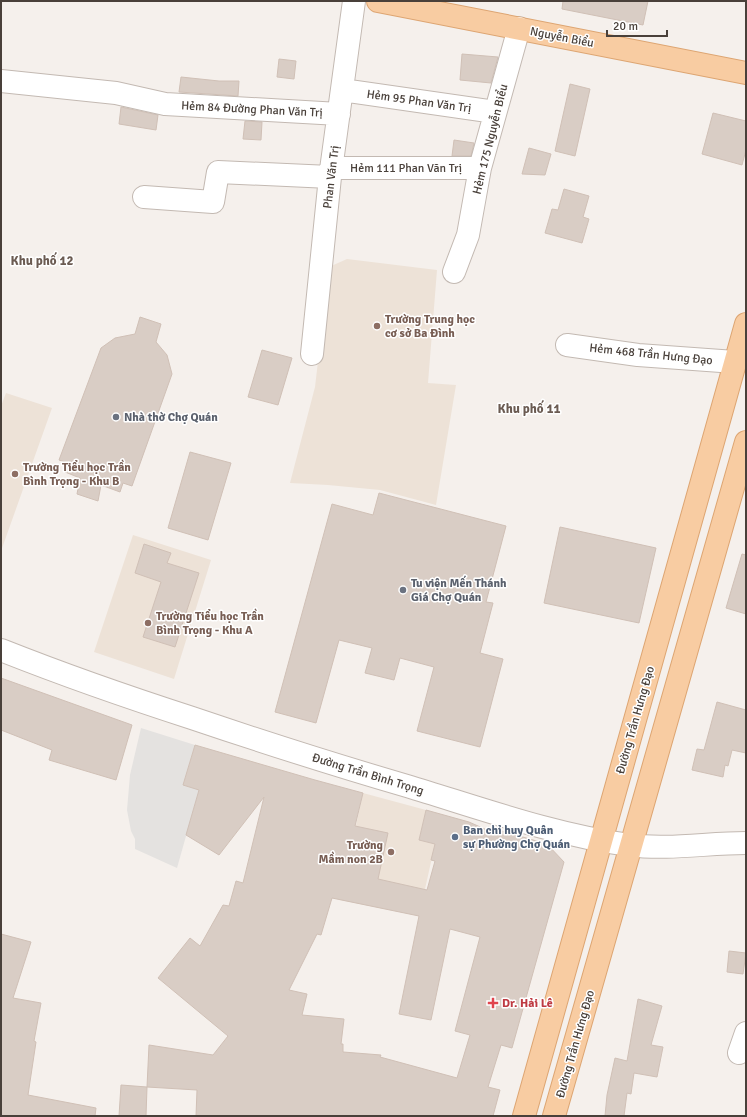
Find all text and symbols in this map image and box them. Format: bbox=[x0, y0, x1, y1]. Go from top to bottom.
scale bar bbox=[607, 12, 667, 38]
text: 20 m bbox=[613, 19, 638, 34]
street label: Nguyễn Biểu bbox=[529, 24, 595, 51]
street label: Hẻm 175 Nguyễn Biểu bbox=[470, 82, 511, 196]
street label: Hẻm 95 Phan Văn Trị bbox=[366, 87, 472, 116]
street label: Hẻm 84 Đường Phan Văn Trị bbox=[181, 98, 323, 121]
street label: Phan Văn Trị bbox=[320, 145, 343, 209]
street label: Hẻm 111 Phan Văn Trị bbox=[350, 161, 462, 176]
district label: Khu phố 12 bbox=[11, 252, 73, 269]
place label: Trường Trung học cơ sở Ba Đình bbox=[385, 312, 475, 341]
marker: Trường Trung học cơ sở Ba Đình bbox=[372, 321, 382, 331]
street label: Hẻm 468 Trần Hưng Ðạo bbox=[589, 341, 713, 368]
district label: Khu phố 11 bbox=[498, 400, 560, 417]
place label: Nhà thờ Chợ Quán bbox=[124, 410, 218, 425]
marker: Nhà thờ Chợ Quán bbox=[111, 412, 121, 422]
place label: Trường Tiểu học Trần Bình Trọng - Khu B bbox=[23, 459, 131, 489]
marker: Trường Tiểu học Trần Bình Trọng - Khu B bbox=[10, 469, 20, 479]
place label: Tu viện Mến Thánh Giá Chợ Quán bbox=[411, 575, 507, 605]
marker: Tu viện Mến Thánh Giá Chợ Quán bbox=[398, 585, 408, 595]
place label: Trường Tiểu học Trần Bình Trọng - Khu A bbox=[156, 608, 264, 638]
marker: Trường Tiểu học Trần Bình Trọng - Khu A bbox=[143, 618, 153, 628]
street label: Đường Trần Hưng Đạo bbox=[613, 664, 658, 776]
street label: Đường Trần Bình Trọng bbox=[310, 750, 426, 799]
place label: Ban chỉ huy Quân sự Phường Chợ Quán bbox=[463, 823, 571, 852]
marker: Ban chỉ huy Quân sự Phường Chợ Quán bbox=[450, 832, 460, 842]
place label: Trường Mầm non 2B bbox=[319, 838, 384, 867]
marker: Trường Mầm non 2B bbox=[386, 847, 396, 857]
street label: Đường Trần Hưng Đạo bbox=[553, 988, 598, 1100]
place label: Dr. Hải Lê bbox=[502, 996, 553, 1011]
marker: Dr. Hải Lê bbox=[487, 997, 499, 1009]

